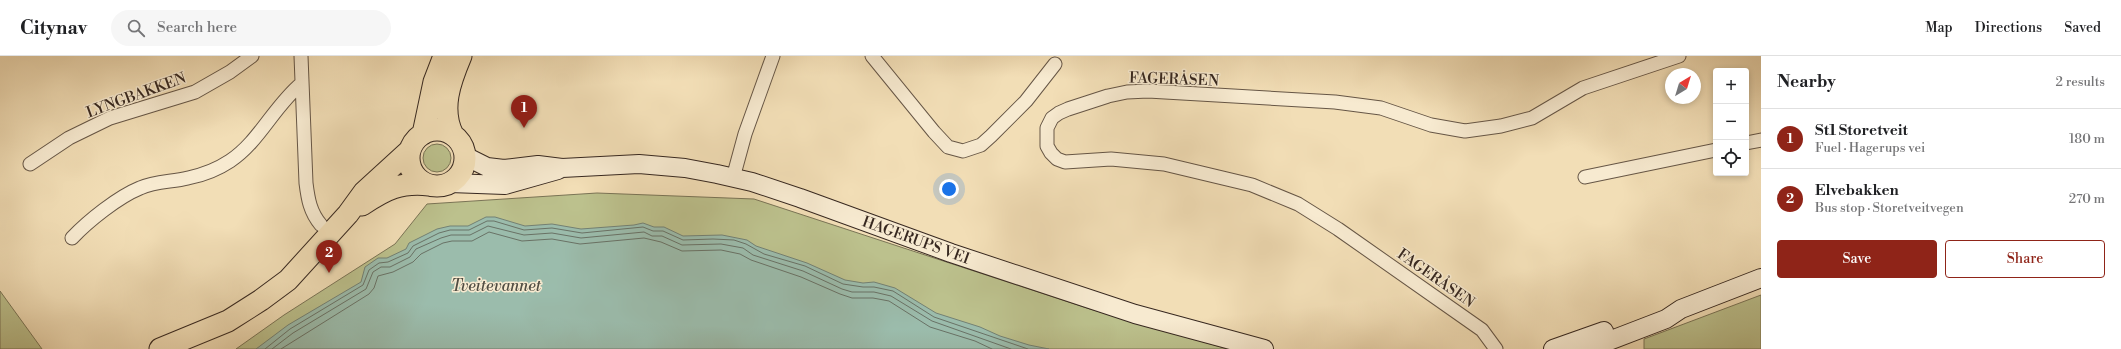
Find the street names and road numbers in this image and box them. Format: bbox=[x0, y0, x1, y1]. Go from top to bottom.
street label: FAGERÅSEN bbox=[1129, 67, 1219, 91]
street label: LYNGBAKKEN bbox=[84, 69, 189, 122]
street label: HAGERUPS VEI bbox=[860, 212, 972, 269]
street label: FAGERÅSEN bbox=[1393, 244, 1479, 312]

